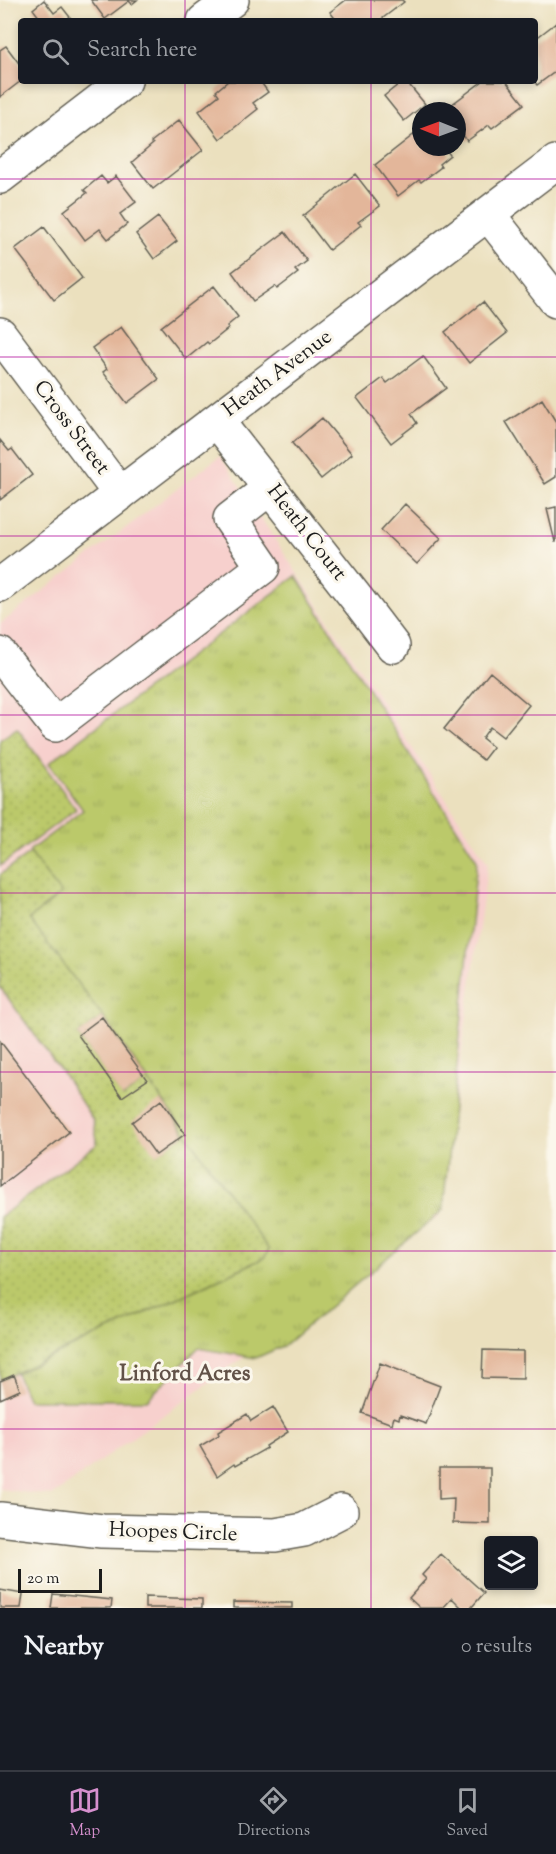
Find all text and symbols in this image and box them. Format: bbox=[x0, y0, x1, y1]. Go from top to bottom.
search box bbox=[18, 18, 538, 84]
icon: search bbox=[39, 35, 72, 68]
text: Search here bbox=[87, 35, 197, 67]
north arrow bbox=[412, 102, 466, 156]
street label: Heath Avenue bbox=[217, 323, 339, 425]
street label: Cross Street bbox=[26, 375, 116, 481]
street label: Heath Court bbox=[259, 479, 353, 587]
district label: Linford Acres bbox=[120, 1359, 251, 1391]
street label: Hoopes Circle bbox=[108, 1516, 238, 1550]
map controls bbox=[484, 1536, 538, 1590]
button: layers bbox=[484, 1536, 538, 1590]
scale bar bbox=[18, 1566, 102, 1594]
text: 20 m bbox=[27, 1568, 60, 1591]
text: Nearby bbox=[24, 1629, 104, 1666]
text: 0 results bbox=[461, 1633, 532, 1662]
tab: Map bbox=[68, 1784, 101, 1843]
tab: Directions bbox=[238, 1784, 310, 1843]
tab: Saved bbox=[447, 1784, 488, 1843]

